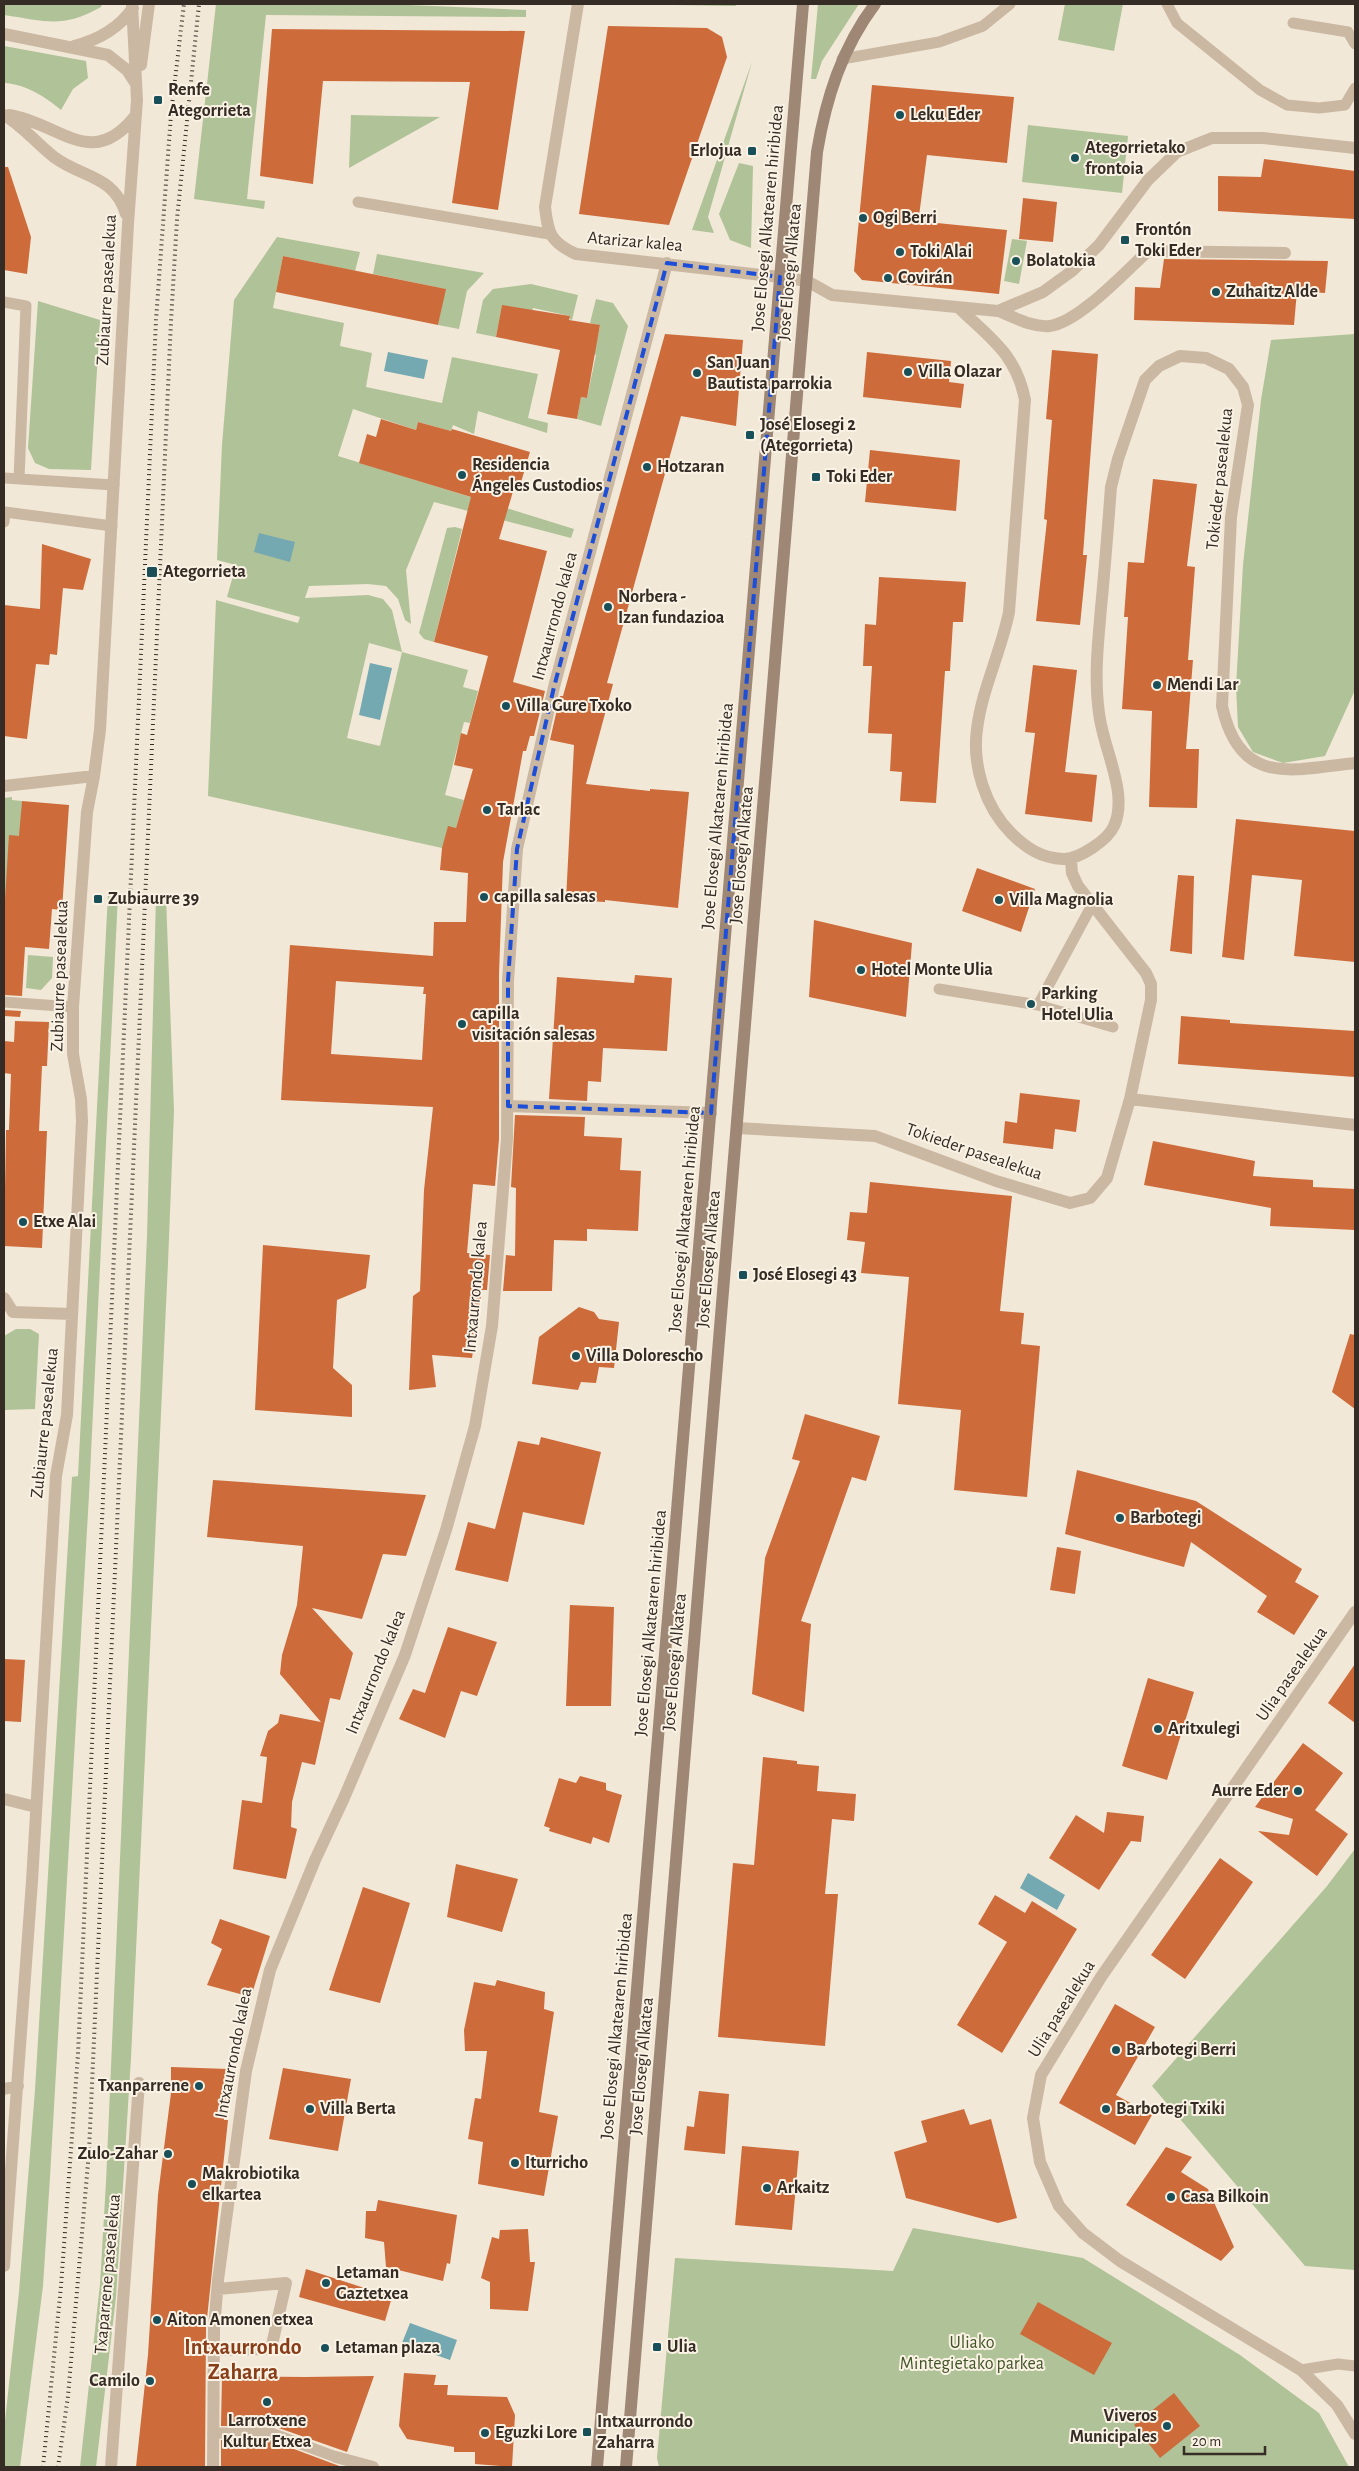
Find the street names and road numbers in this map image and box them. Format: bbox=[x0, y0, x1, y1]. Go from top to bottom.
street label: Jose Elosegi Alkatearen hiribidea bbox=[747, 104, 789, 332]
street label: Jose Elosegi Alkatea bbox=[773, 202, 807, 342]
street label: Zubiaurre pasealekua bbox=[94, 214, 120, 366]
street label: Atarizar kalea bbox=[587, 229, 683, 255]
street label: Tokieder pasealekua bbox=[1204, 407, 1236, 551]
street label: Intxaurrondo kalea bbox=[529, 550, 581, 682]
street label: Jose Elosegi Alkatearen hiribidea bbox=[699, 702, 737, 930]
street label: Jose Elosegi Alkatea bbox=[727, 786, 757, 924]
street label: Zubiaurre pasealekua bbox=[48, 900, 72, 1052]
street label: Jose Elosegi Alkatearen hiribidea bbox=[666, 1105, 704, 1333]
street label: Tokieder pasealekua bbox=[903, 1120, 1045, 1184]
street label: Jose Elosegi Alkatea bbox=[694, 1190, 724, 1328]
street label: Intxaurrondo kalea bbox=[461, 1220, 491, 1354]
street label: Zubiaurre pasealekua bbox=[28, 1347, 62, 1499]
street label: Jose Elosegi Alkatearen hiribidea bbox=[632, 1509, 670, 1737]
street label: Jose Elosegi Alkatea bbox=[660, 1593, 690, 1731]
street label: Intxaurrondo kalea bbox=[343, 1607, 409, 1737]
street label: Ulia pasealekua bbox=[1253, 1624, 1331, 1724]
street label: Jose Elosegi Alkatearen hiribidea bbox=[598, 1912, 636, 2140]
street label: Ulia pasealekua bbox=[1025, 1957, 1099, 2061]
street label: Intxaurrondo kalea bbox=[213, 1986, 255, 2120]
street label: Jose Elosegi Alkatea bbox=[627, 1997, 657, 2135]
street label: Txaparrene pasealekua bbox=[92, 2193, 124, 2355]

